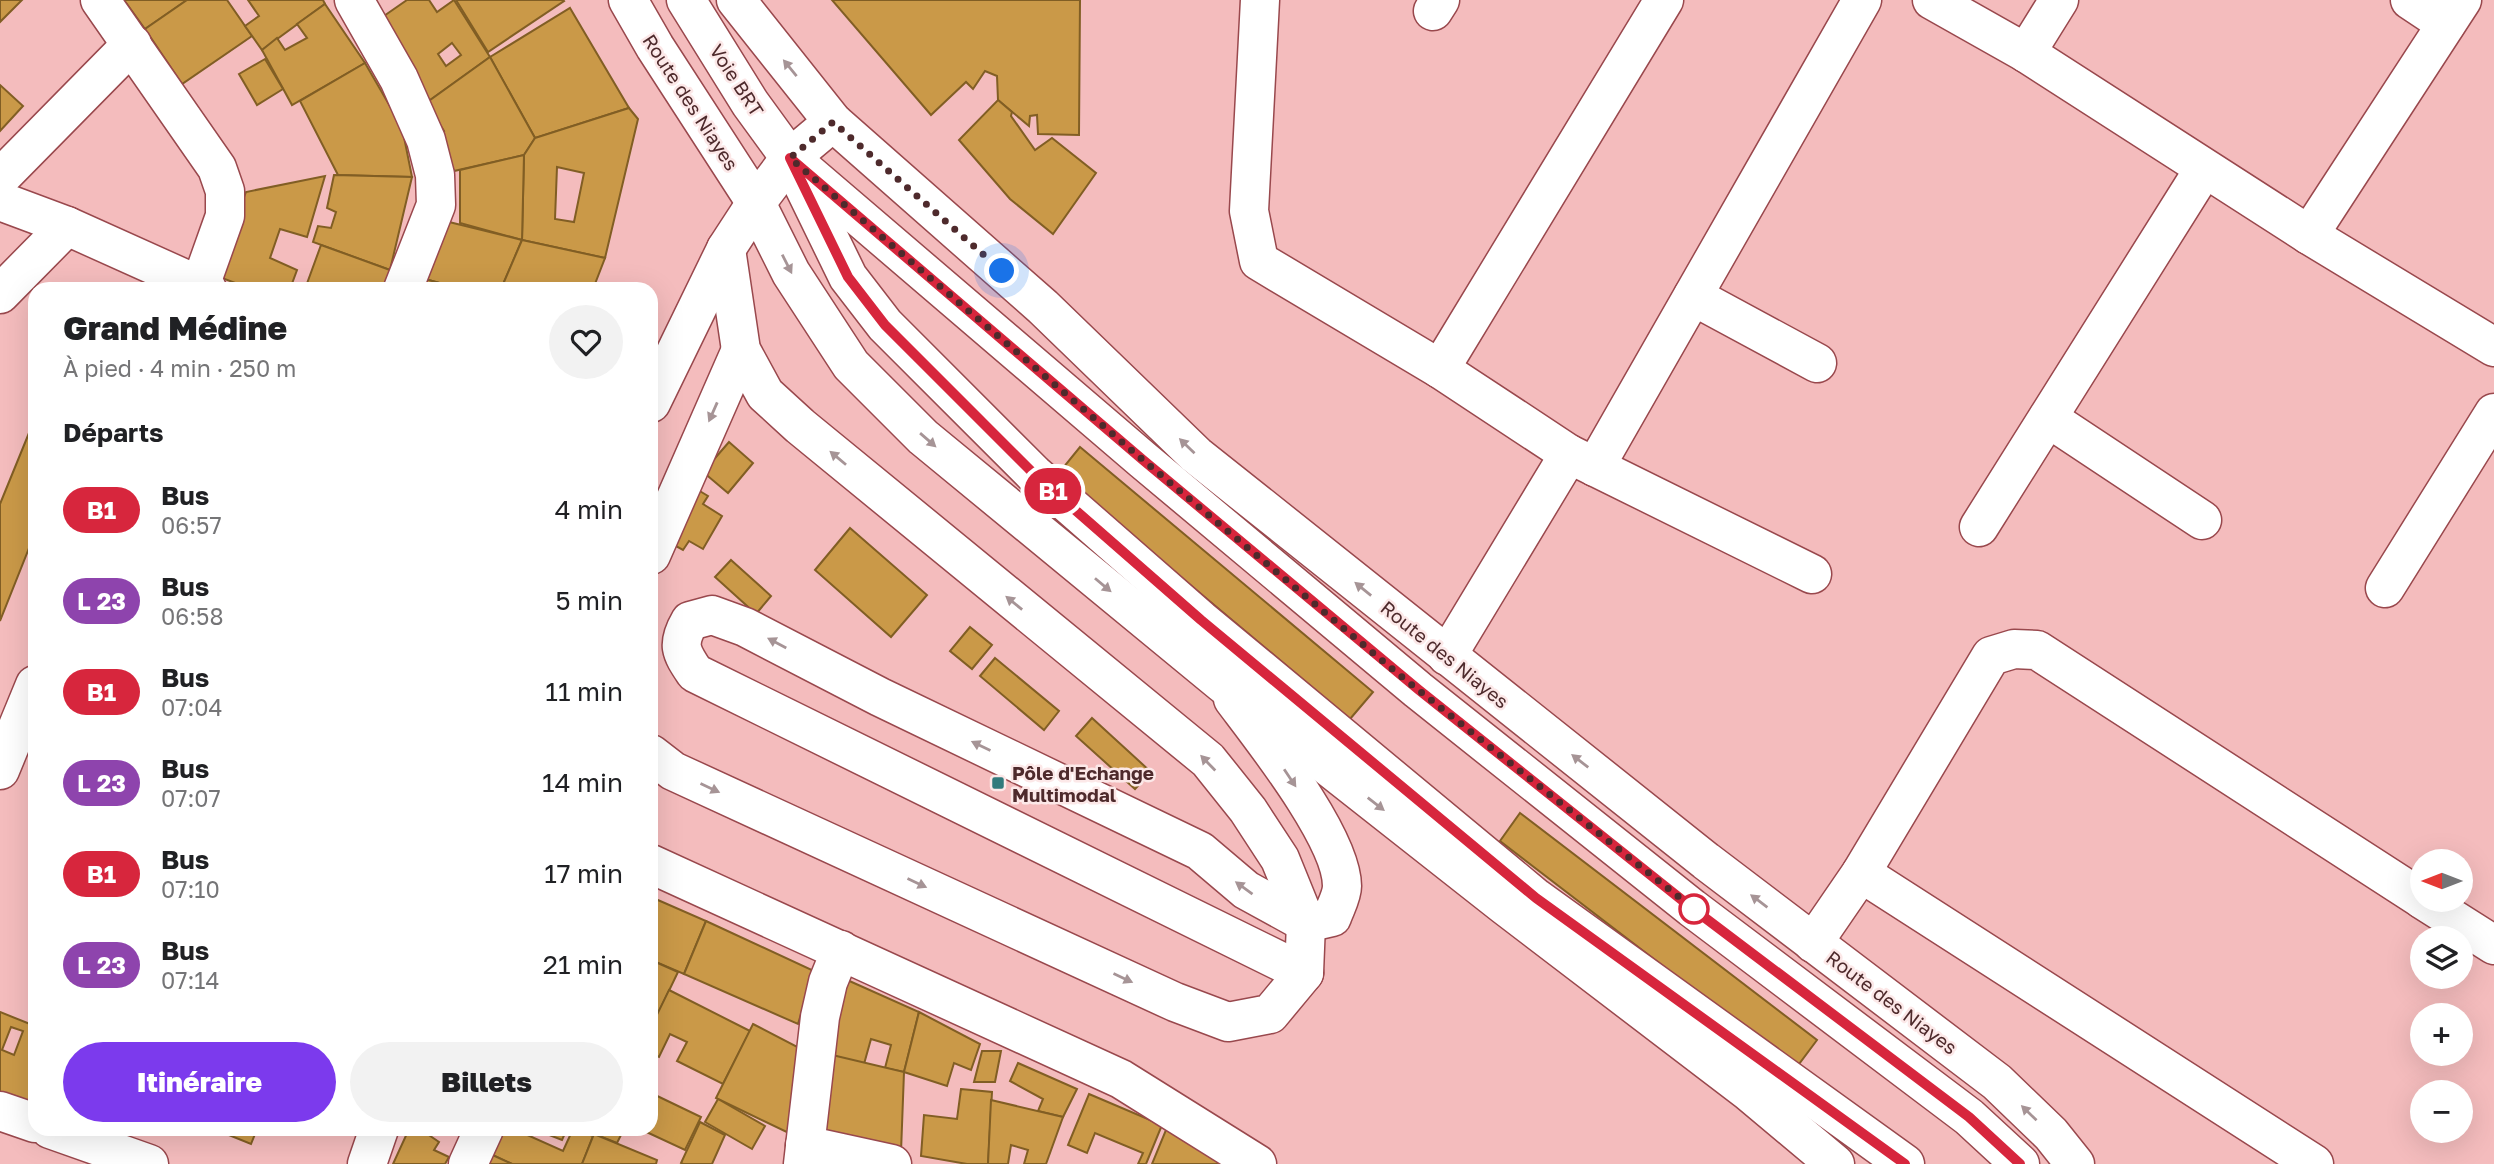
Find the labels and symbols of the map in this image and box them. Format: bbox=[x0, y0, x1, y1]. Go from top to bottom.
street label: Route des Niayes bbox=[638, 30, 744, 174]
street label: Voie BRT bbox=[705, 40, 769, 120]
one-way arrow bbox=[783, 60, 798, 78]
your location bbox=[984, 253, 1019, 288]
one-way arrow bbox=[781, 254, 792, 274]
one-way arrow bbox=[707, 402, 719, 422]
one-way arrow bbox=[919, 432, 936, 447]
one-way arrow bbox=[1178, 438, 1195, 455]
one-way arrow bbox=[830, 451, 847, 466]
line badge: B1 bbox=[1021, 468, 1084, 514]
one-way arrow bbox=[1094, 577, 1112, 592]
one-way arrow bbox=[1355, 582, 1373, 597]
street label: Route des Niayes bbox=[1376, 595, 1514, 713]
one-way arrow bbox=[1005, 596, 1022, 611]
one-way arrow bbox=[767, 638, 787, 650]
one-way arrow bbox=[971, 740, 991, 751]
one-way arrow bbox=[1571, 754, 1589, 769]
one-way arrow bbox=[1201, 755, 1217, 772]
place label: Pôle d'Echange Multimodal bbox=[1012, 761, 1154, 806]
one-way arrow bbox=[1283, 769, 1297, 787]
marker: Pôle d'Echange Multimodal bbox=[990, 775, 1006, 791]
one-way arrow bbox=[700, 782, 720, 794]
one-way arrow bbox=[1367, 797, 1385, 811]
north arrow bbox=[2410, 849, 2473, 912]
one-way arrow bbox=[907, 877, 927, 889]
one-way arrow bbox=[1235, 881, 1253, 895]
unlabelled marker bbox=[1679, 894, 1709, 924]
one-way arrow bbox=[1750, 895, 1768, 909]
street label: Route des Niayes bbox=[1822, 945, 1962, 1059]
one-way arrow bbox=[1113, 972, 1133, 984]
one-way arrow bbox=[2021, 1105, 2038, 1122]

